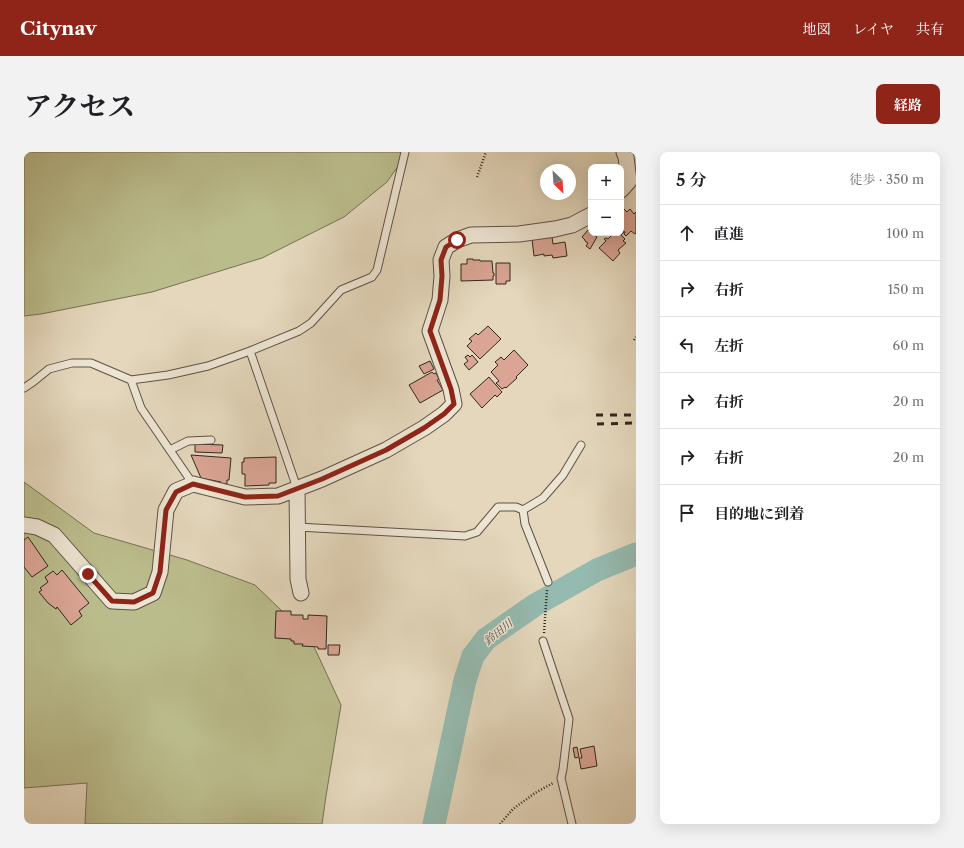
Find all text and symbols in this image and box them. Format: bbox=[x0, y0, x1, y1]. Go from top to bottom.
text: Citynav bbox=[20, 17, 97, 40]
text: 地図 bbox=[803, 20, 831, 38]
text: レイヤ bbox=[853, 20, 894, 38]
text: 共有 bbox=[916, 20, 944, 38]
button: 経路 bbox=[876, 84, 940, 124]
text: アクセス bbox=[24, 89, 135, 123]
north arrow bbox=[540, 164, 576, 200]
map controls bbox=[588, 164, 624, 236]
button: + bbox=[588, 164, 624, 200]
text: 5 分 bbox=[676, 170, 707, 190]
text: 徒歩 · 350 m bbox=[849, 171, 924, 187]
button: − bbox=[588, 200, 624, 236]
icon: ahead bbox=[676, 222, 698, 244]
text: 直進 bbox=[714, 224, 744, 243]
text: 100 m bbox=[886, 225, 924, 241]
route start bbox=[448, 231, 466, 249]
icon: right bbox=[676, 278, 698, 300]
text: 右折 bbox=[714, 280, 744, 299]
text: 150 m bbox=[888, 281, 924, 297]
icon: left bbox=[676, 334, 698, 356]
text: 左折 bbox=[714, 336, 744, 355]
text: 60 m bbox=[893, 337, 924, 353]
icon: right bbox=[676, 390, 698, 412]
text: 右折 bbox=[714, 392, 744, 411]
text: 20 m bbox=[893, 393, 924, 409]
icon: right bbox=[676, 446, 698, 468]
text: 右折 bbox=[714, 448, 744, 467]
text: 20 m bbox=[893, 449, 924, 465]
icon: arrive bbox=[676, 502, 698, 524]
text: 目的地に到着 bbox=[714, 504, 804, 523]
route end bbox=[79, 565, 97, 583]
water label: 鈴田川 bbox=[481, 616, 516, 648]

